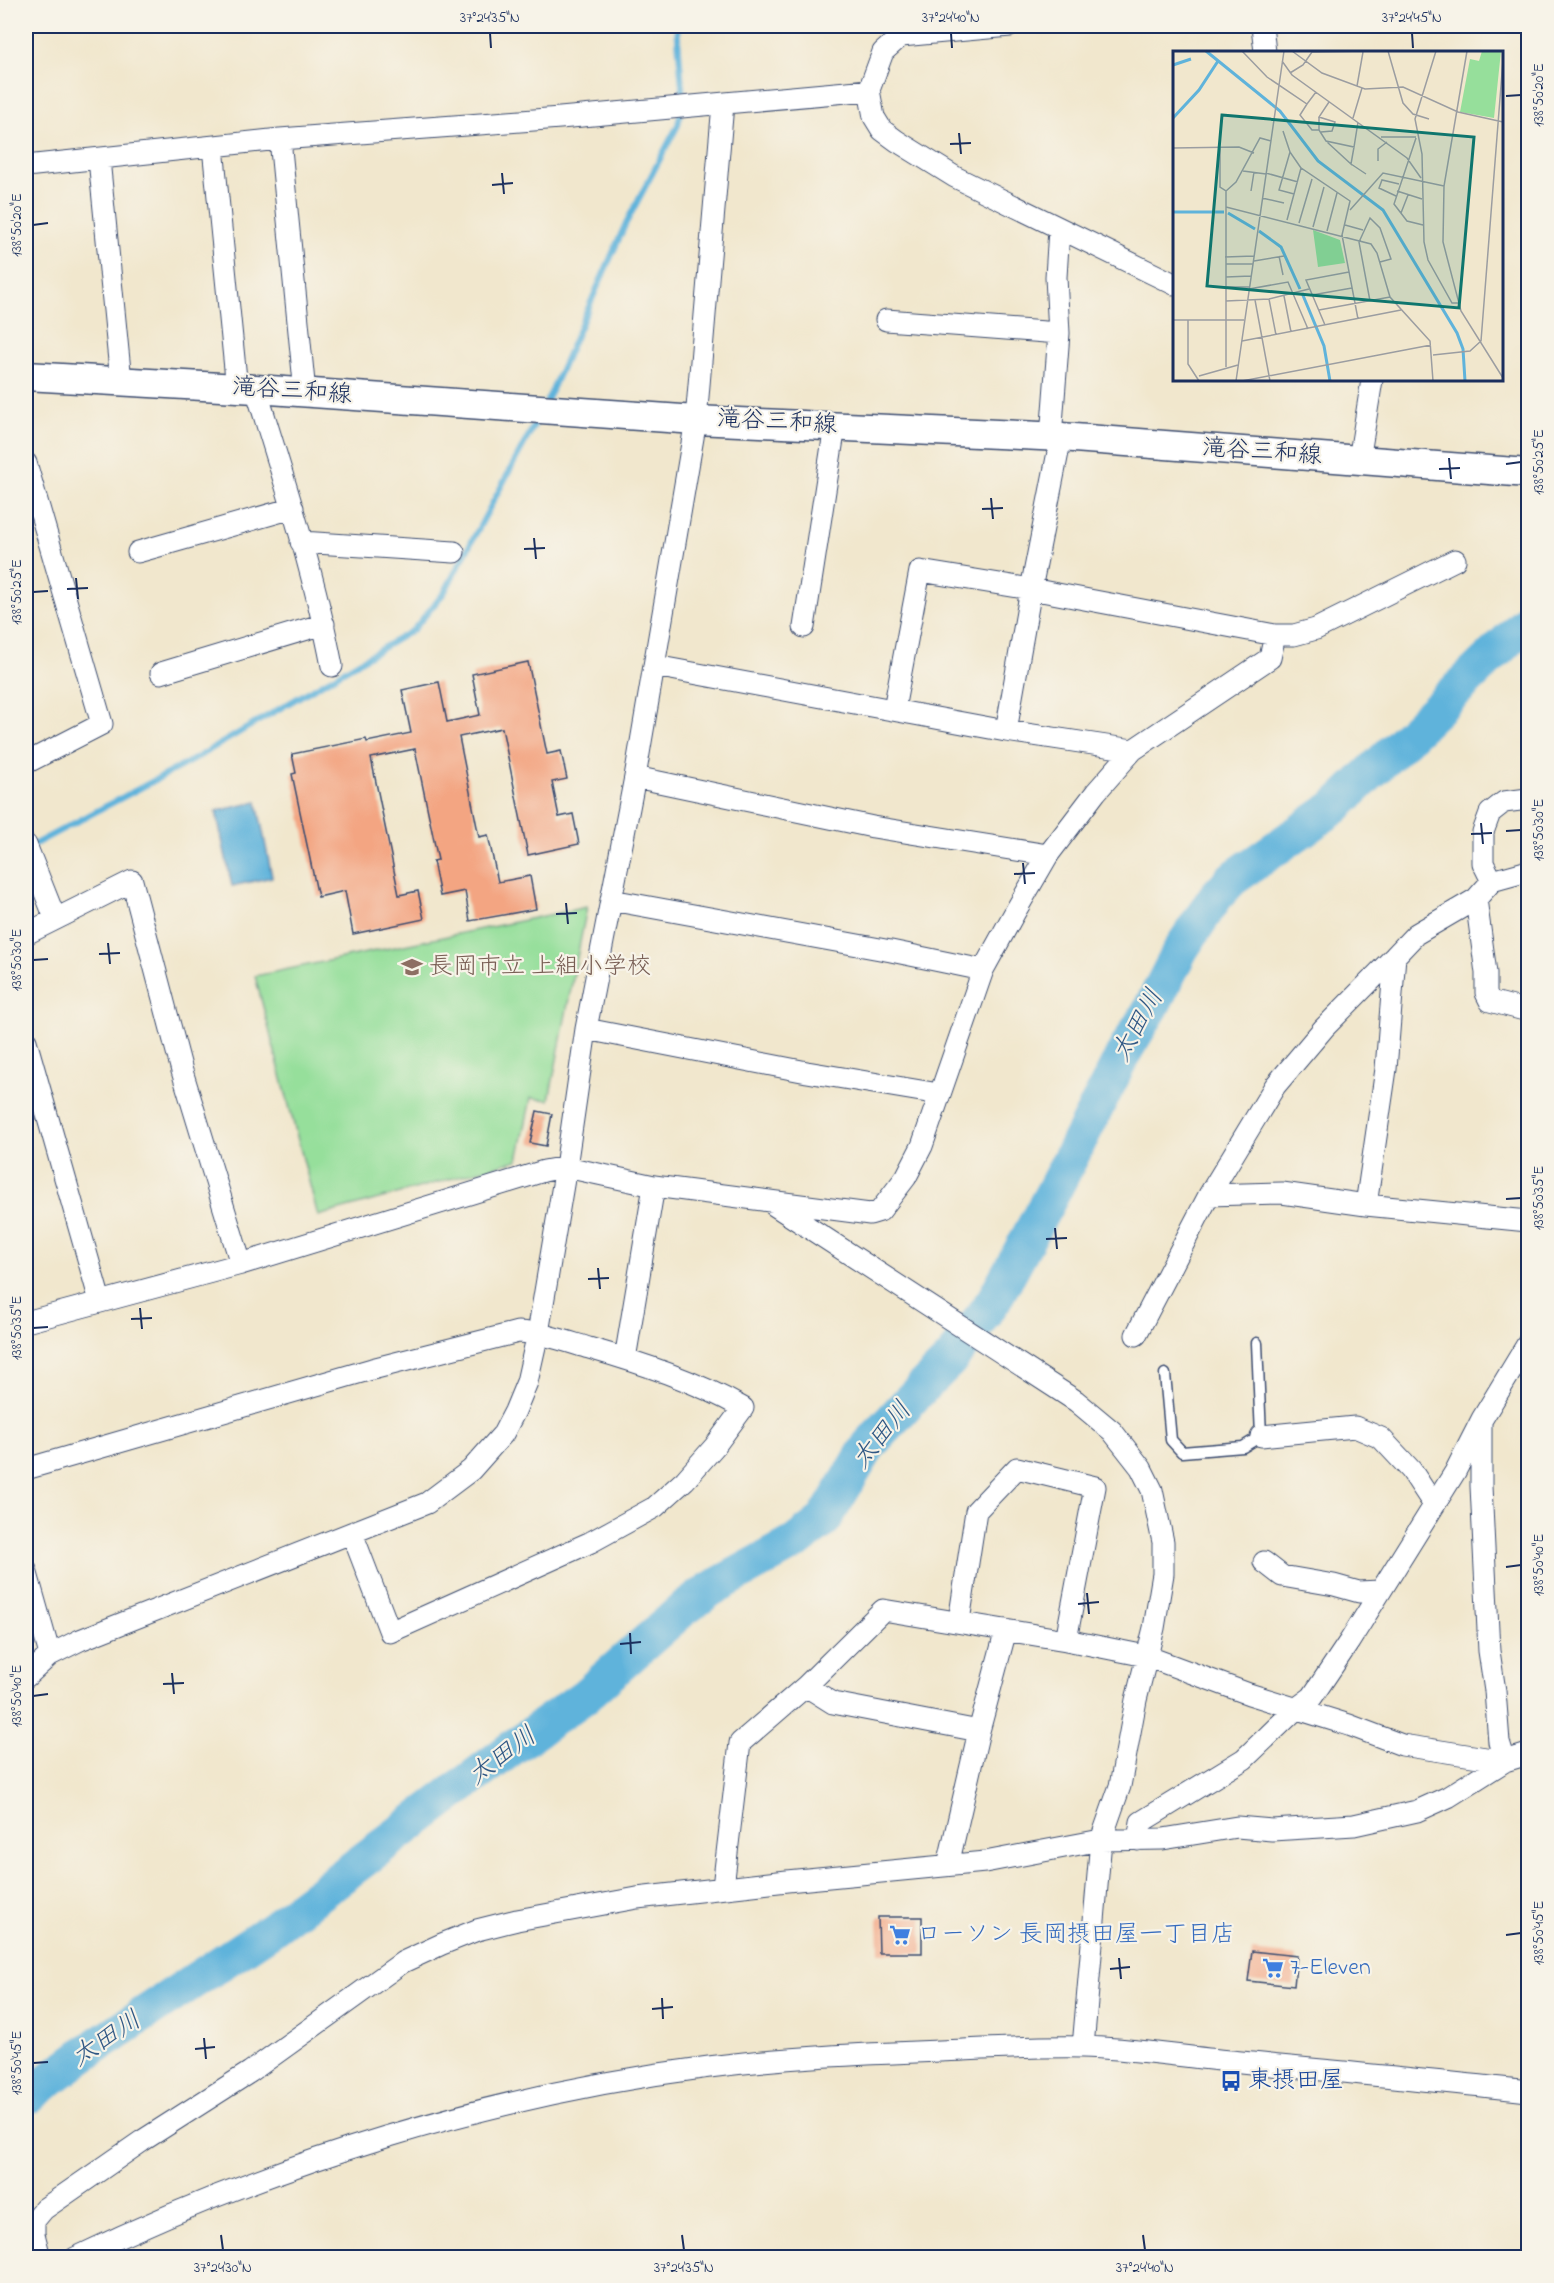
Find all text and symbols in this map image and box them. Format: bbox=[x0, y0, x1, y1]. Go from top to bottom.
text: 37°24'35"N bbox=[460, 7, 520, 29]
text: 37°24'40"N bbox=[922, 7, 980, 29]
text: 37°24'45"N bbox=[1382, 7, 1442, 29]
inset map bbox=[1173, 51, 1503, 381]
text: 138°50'20"E bbox=[1528, 63, 1550, 127]
text: 138°50'20"E bbox=[6, 193, 28, 257]
street label: 滝谷三和線 bbox=[231, 370, 353, 414]
street label: 滝谷三和線 bbox=[716, 402, 838, 444]
text: 138°50'25"E bbox=[1528, 429, 1550, 495]
street label: 滝谷三和線 bbox=[1201, 431, 1323, 475]
text: 138°50'25"E bbox=[6, 559, 28, 625]
text: 138°50'30"E bbox=[1528, 799, 1550, 861]
text: 138°50'30"E bbox=[6, 929, 28, 991]
place label: 長岡市立 上組小学校 bbox=[429, 950, 651, 985]
school or university icon: 長岡市立 上組小学校 bbox=[400, 955, 424, 979]
water label: 太田川 bbox=[1103, 983, 1175, 1069]
text: 138°50'35"E bbox=[1528, 1166, 1550, 1230]
text: 138°50'35"E bbox=[6, 1296, 28, 1360]
water label: 太田川 bbox=[844, 1394, 922, 1478]
text: 138°50'40"E bbox=[1528, 1534, 1550, 1596]
text: 138°50'40"E bbox=[6, 1665, 28, 1727]
water label: 太田川 bbox=[460, 1718, 546, 1796]
text: 138°50'45"E bbox=[1528, 1901, 1550, 1965]
place label: ローソン 長岡摂田屋一丁目店 bbox=[917, 1918, 1235, 1953]
supermarket icon: ローソン 長岡摂田屋一丁目店 bbox=[888, 1923, 912, 1947]
place label: 7-Eleven bbox=[1290, 1951, 1371, 1986]
supermarket icon: 7-Eleven bbox=[1261, 1956, 1285, 1980]
water label: 太田川 bbox=[64, 2002, 150, 2078]
text: 138°50'45"E bbox=[6, 2031, 28, 2095]
place label: 東摂田屋 bbox=[1248, 2064, 1344, 2099]
bus stop icon: 東摂田屋 bbox=[1219, 2069, 1243, 2093]
text: 37°24'30"N bbox=[194, 2257, 252, 2279]
text: 37°24'35"N bbox=[654, 2257, 714, 2279]
text: 37°24'40"N bbox=[1116, 2257, 1174, 2279]

